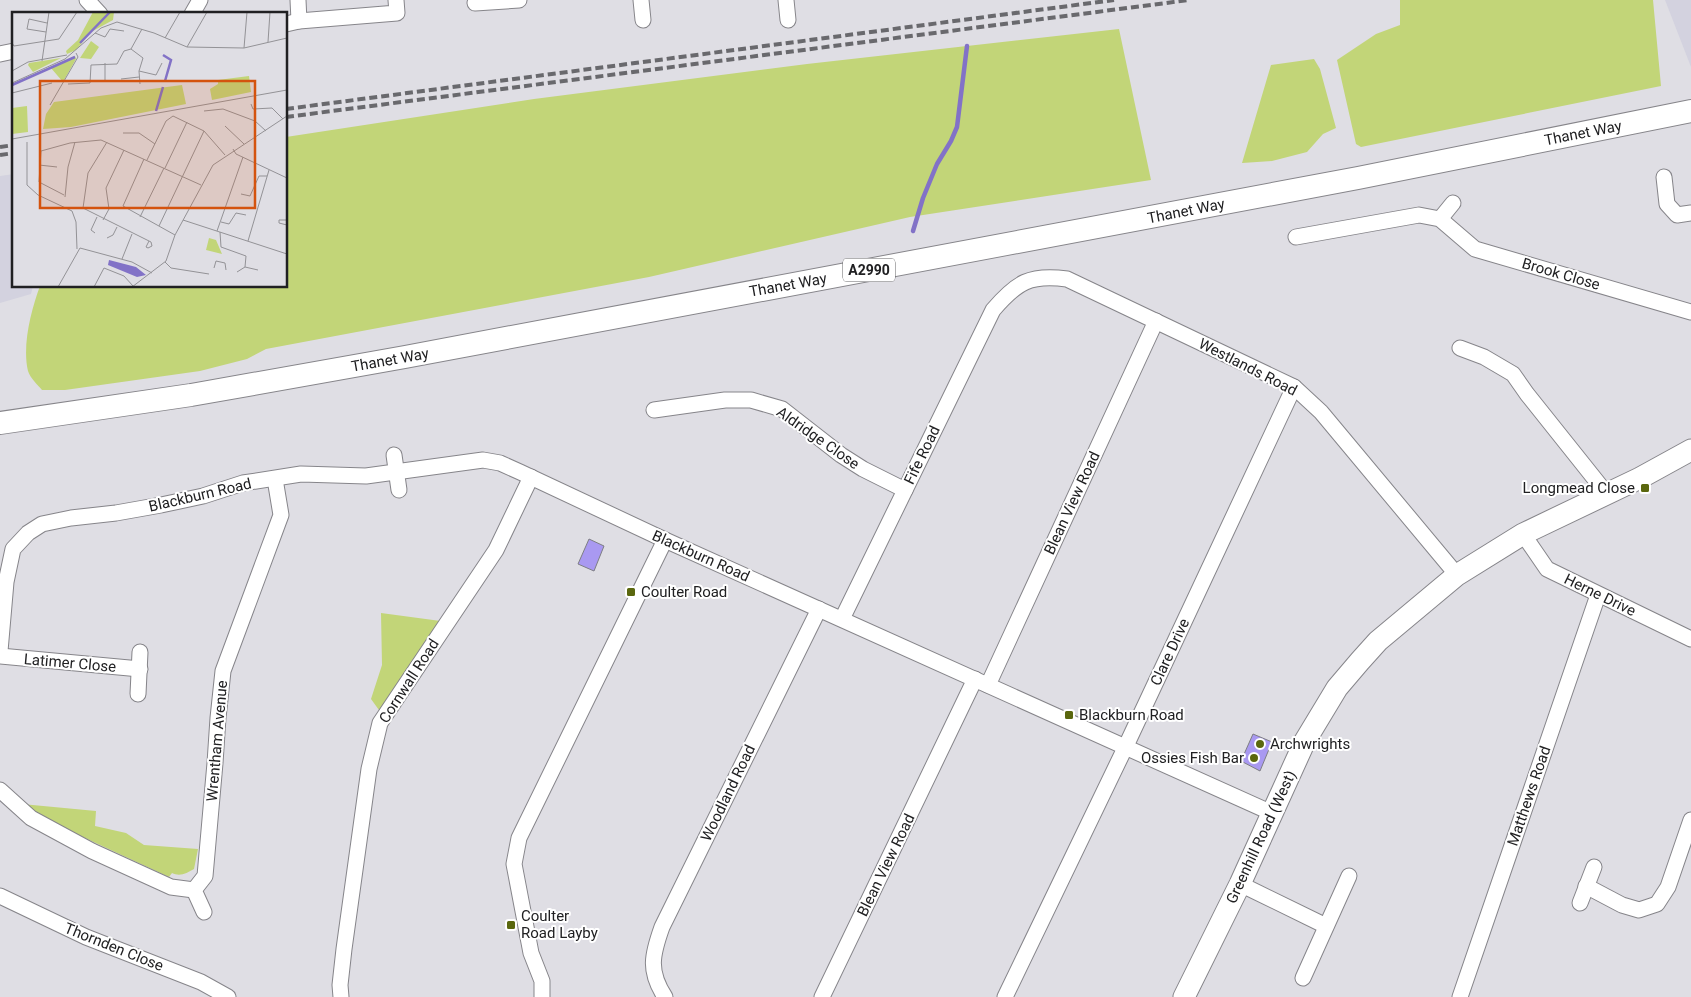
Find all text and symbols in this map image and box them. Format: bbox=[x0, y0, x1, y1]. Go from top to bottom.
inset map bbox=[12, 12, 288, 288]
street label: Thanet Way bbox=[1543, 117, 1623, 149]
street label: Thanet Way bbox=[1146, 195, 1226, 227]
street label: Brook Close bbox=[1520, 254, 1602, 294]
road number: A2990 bbox=[843, 258, 895, 282]
street label: Thanet Way bbox=[748, 269, 828, 301]
street label: Westlands Road bbox=[1196, 334, 1300, 400]
street label: Thanet Way bbox=[350, 344, 430, 376]
street label: Aldridge Close bbox=[773, 403, 863, 473]
street label: Fife Road bbox=[900, 423, 944, 487]
street label: Blean View Road bbox=[1040, 449, 1104, 557]
street label: Blackburn Road bbox=[147, 474, 253, 516]
place label: Longmead Close bbox=[1523, 479, 1635, 497]
marker: Longmead Close bbox=[1639, 482, 1651, 494]
street label: Blackburn Road bbox=[649, 526, 753, 586]
street label: Herne Drive bbox=[1561, 570, 1639, 620]
place label: Coulter Road bbox=[641, 583, 727, 601]
marker: Coulter Road bbox=[625, 586, 637, 598]
street label: Clare Drive bbox=[1147, 616, 1193, 688]
street label: Cornwall Road bbox=[375, 636, 443, 726]
street label: Latimer Close bbox=[23, 650, 117, 676]
street label: Wrentham Avenue bbox=[203, 680, 231, 802]
place label: Blackburn Road bbox=[1079, 706, 1184, 724]
marker: Blackburn Road bbox=[1063, 709, 1075, 721]
place label: Archwrights bbox=[1270, 735, 1350, 753]
marker: Archwrights bbox=[1254, 738, 1266, 750]
street label: Woodland Road bbox=[697, 742, 759, 844]
street label: Matthews Road bbox=[1503, 744, 1555, 848]
place label: Ossies Fish Bar bbox=[1141, 749, 1244, 767]
marker: Ossies Fish Bar bbox=[1248, 752, 1260, 764]
street label: Greenhill Road (West) bbox=[1222, 768, 1300, 906]
street label: Blean View Road bbox=[853, 811, 919, 919]
place label: Coulter Road Layby bbox=[521, 907, 598, 942]
street label: Thornden Close bbox=[62, 919, 166, 975]
marker: Coulter Road Layby bbox=[505, 919, 517, 931]

